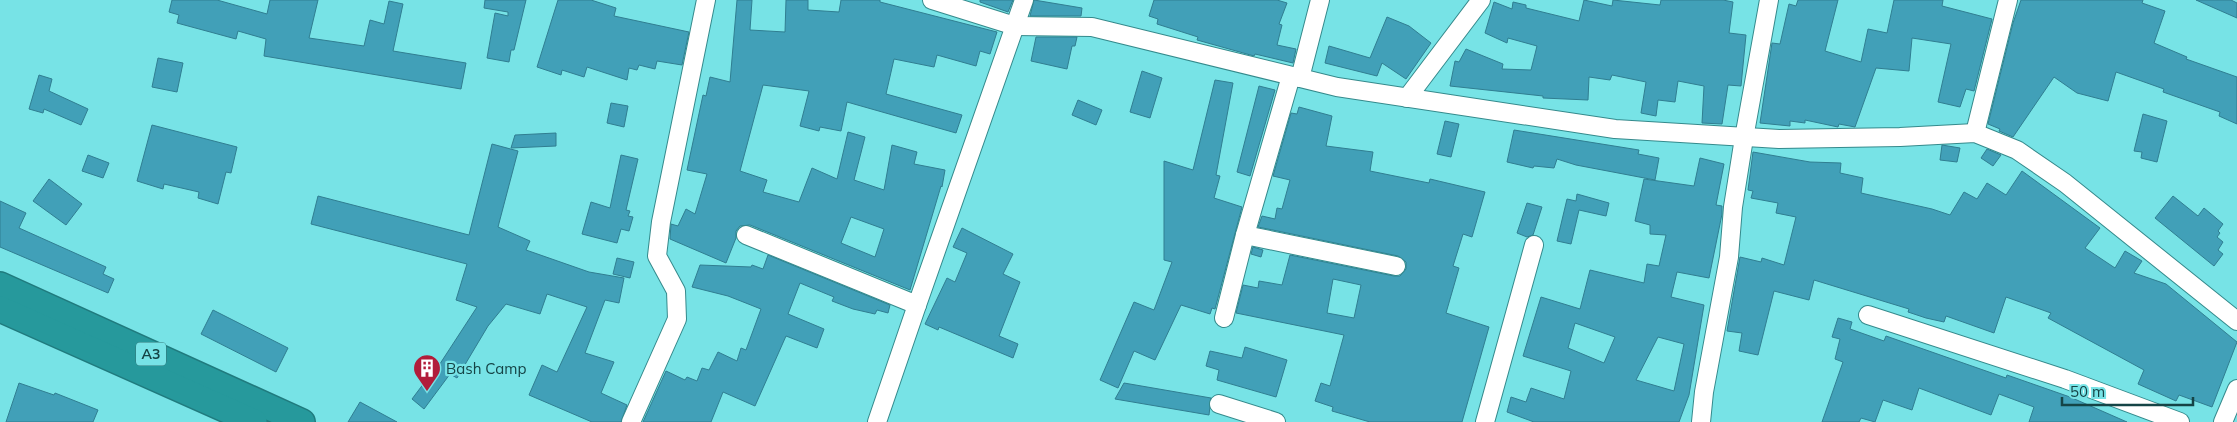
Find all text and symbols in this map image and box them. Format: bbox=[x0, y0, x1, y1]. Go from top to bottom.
road number: A3 bbox=[136, 342, 166, 366]
building icon: Bash Camp bbox=[412, 353, 442, 392]
place label: Bash Camp bbox=[446, 359, 527, 378]
scale bar bbox=[2062, 374, 2193, 406]
text: 50 m bbox=[2070, 382, 2105, 401]

